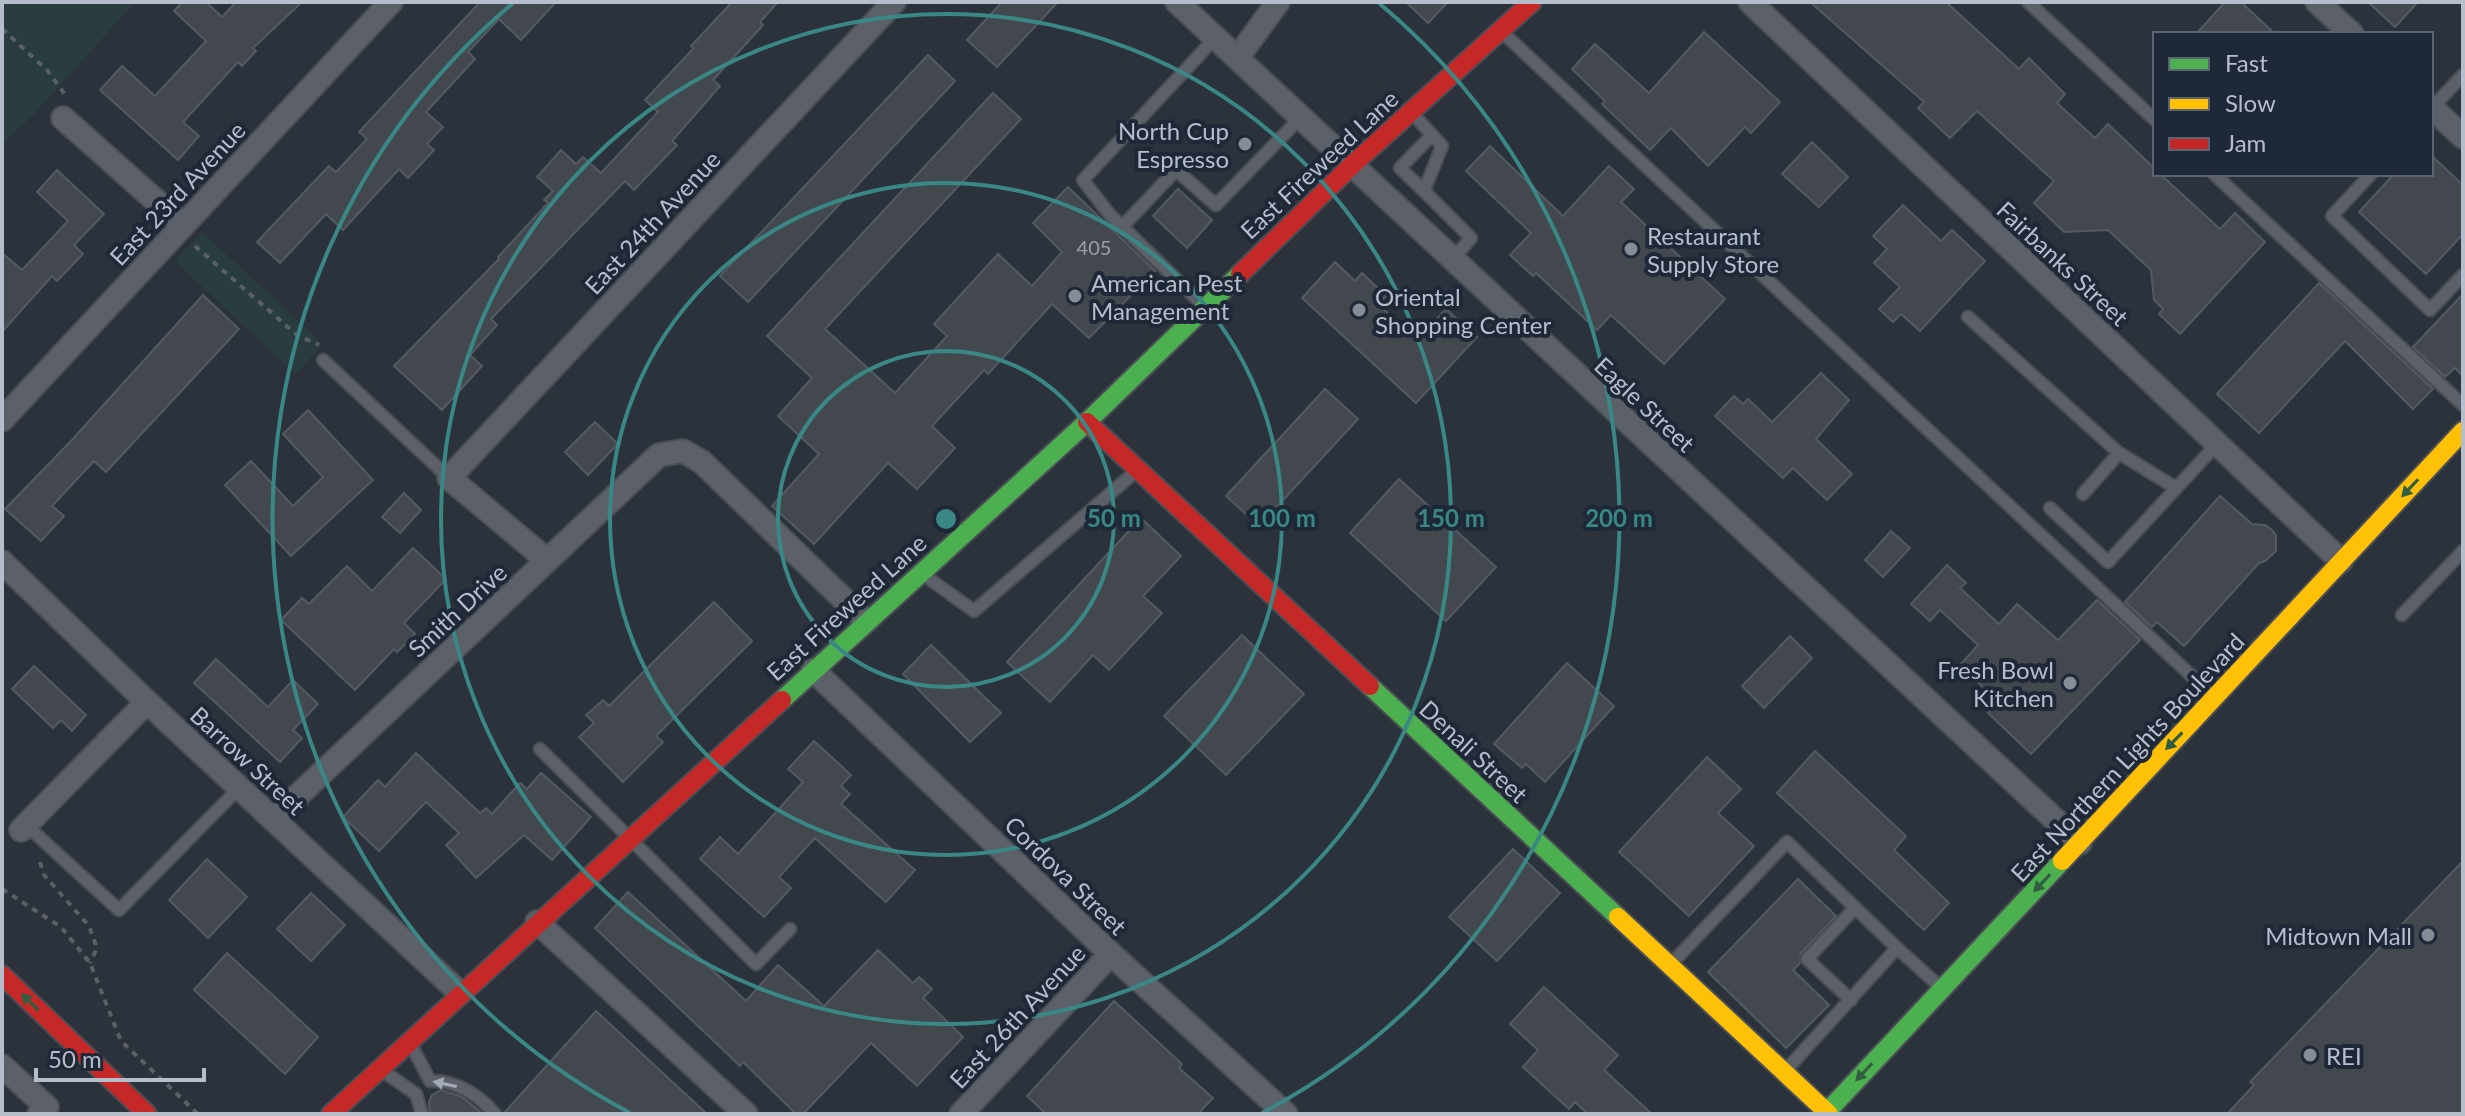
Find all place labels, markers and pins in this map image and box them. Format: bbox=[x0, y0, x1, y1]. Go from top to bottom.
place label: North Cup Espresso bbox=[1118, 116, 1229, 173]
marker: North Cup Espresso bbox=[1236, 135, 1254, 153]
place label: Restaurant Supply Store bbox=[1647, 221, 1779, 278]
marker: Restaurant Supply Store bbox=[1622, 240, 1640, 258]
place label: American Pest Management bbox=[1091, 268, 1243, 325]
place label: Oriental Shopping Center bbox=[1375, 282, 1551, 339]
marker: American Pest Management bbox=[1066, 287, 1084, 305]
marker: Oriental Shopping Center bbox=[1350, 301, 1368, 319]
centre of rings bbox=[932, 505, 960, 533]
place label: Fresh Bowl Kitchen bbox=[1937, 655, 2054, 712]
marker: Fresh Bowl Kitchen bbox=[2061, 674, 2079, 692]
place label: Midtown Mall bbox=[2265, 921, 2412, 950]
marker: Midtown Mall bbox=[2419, 926, 2437, 944]
place label: REI bbox=[2326, 1041, 2362, 1070]
marker: REI bbox=[2301, 1046, 2319, 1064]

